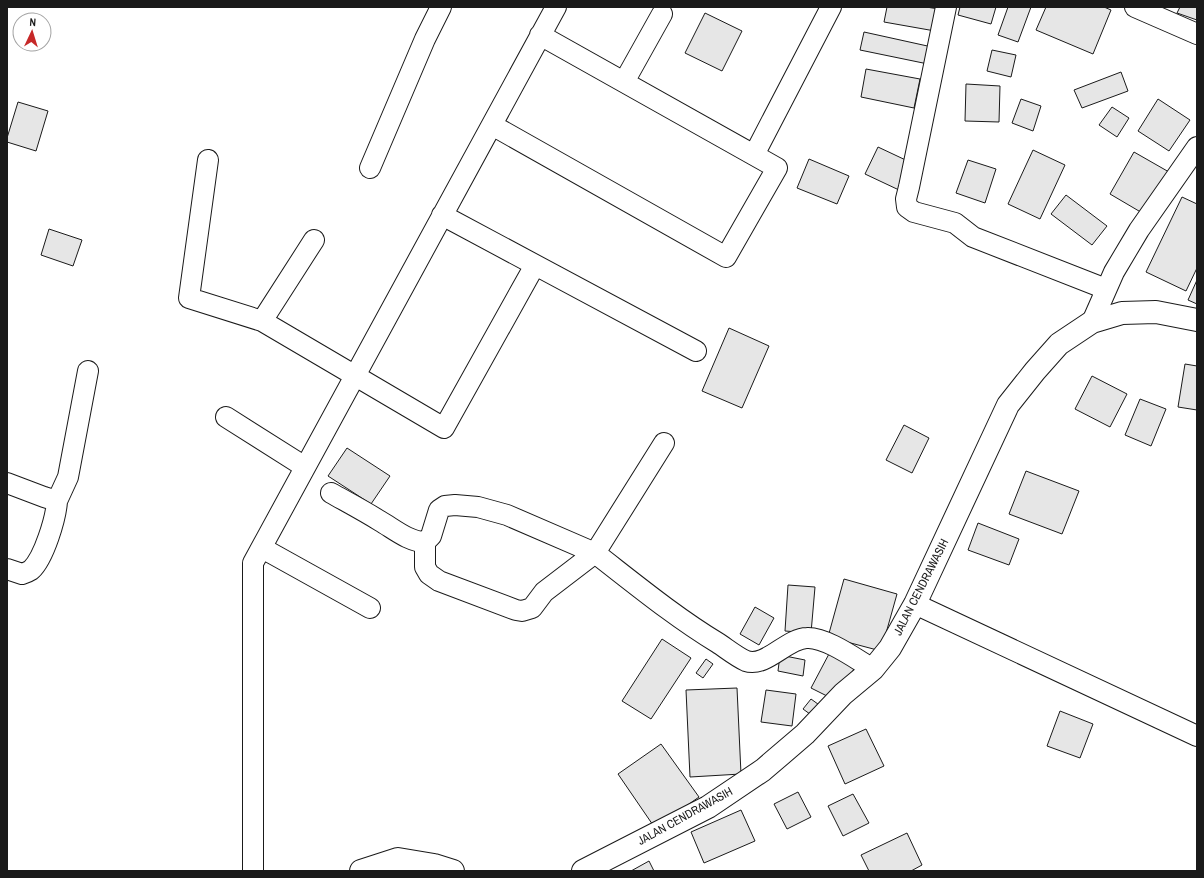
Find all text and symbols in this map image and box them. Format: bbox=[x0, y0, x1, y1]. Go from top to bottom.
north arrow bbox=[12, 12, 52, 52]
text: N bbox=[29, 15, 36, 29]
street label: JALAN CENDRAWASIH bbox=[890, 536, 952, 638]
street label: JALAN CENDRAWASIH bbox=[635, 783, 735, 849]

